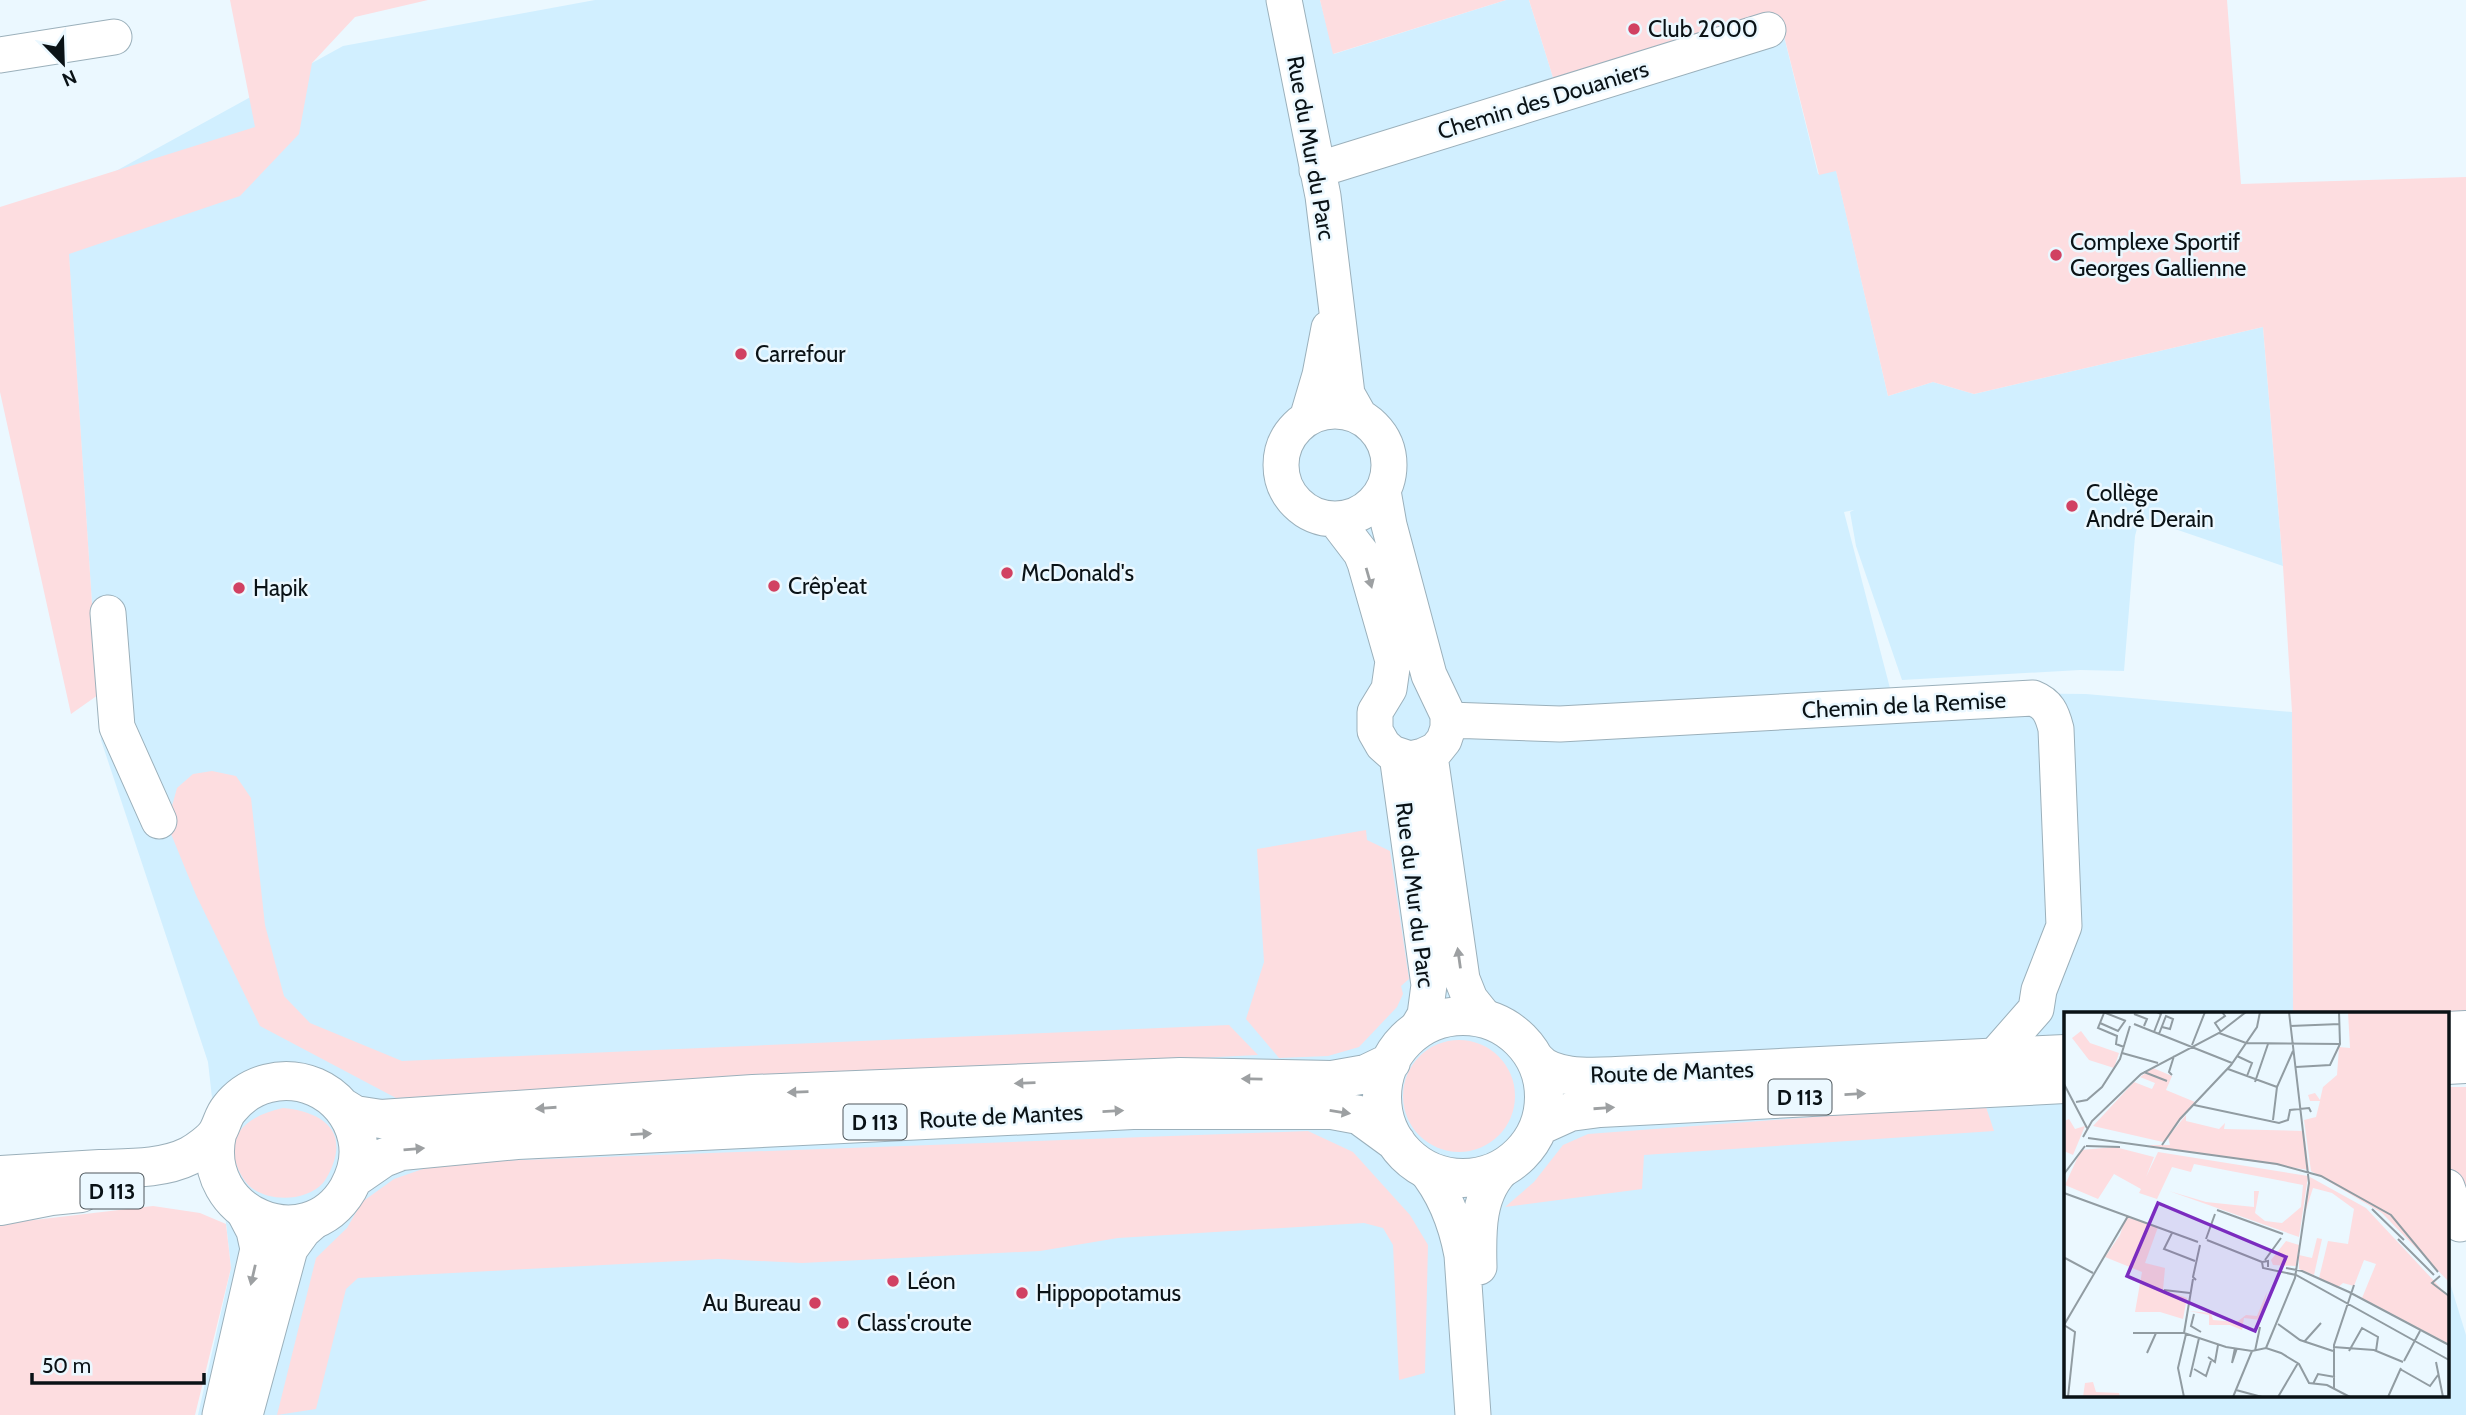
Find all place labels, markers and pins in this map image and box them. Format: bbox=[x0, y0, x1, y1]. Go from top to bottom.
place label: Club 2000 bbox=[1648, 15, 1758, 43]
marker: Club 2000 bbox=[1626, 21, 1642, 37]
place label: Complexe Sportif Georges Gallienne bbox=[2070, 228, 2247, 282]
marker: Complexe Sportif Georges Gallienne bbox=[2048, 247, 2064, 263]
place label: Carrefour bbox=[755, 340, 846, 368]
marker: Carrefour bbox=[733, 346, 749, 362]
place label: Collège André Derain bbox=[2086, 479, 2214, 533]
marker: Collège André Derain bbox=[2064, 498, 2080, 514]
place label: McDonald's bbox=[1021, 559, 1134, 587]
marker: McDonald's bbox=[999, 565, 1015, 581]
place label: Crêp'eat bbox=[788, 572, 867, 600]
place label: Hapik bbox=[253, 574, 309, 602]
marker: Crêp'eat bbox=[766, 578, 782, 594]
marker: Hapik bbox=[231, 580, 247, 596]
place label: Léon bbox=[907, 1267, 956, 1295]
marker: Léon bbox=[885, 1273, 901, 1289]
place label: Hippopotamus bbox=[1036, 1279, 1181, 1307]
marker: Hippopotamus bbox=[1014, 1285, 1030, 1301]
place label: Au Bureau bbox=[702, 1289, 801, 1317]
marker: Au Bureau bbox=[807, 1295, 823, 1311]
place label: Class'croute bbox=[857, 1309, 972, 1337]
marker: Class'croute bbox=[835, 1315, 851, 1331]

